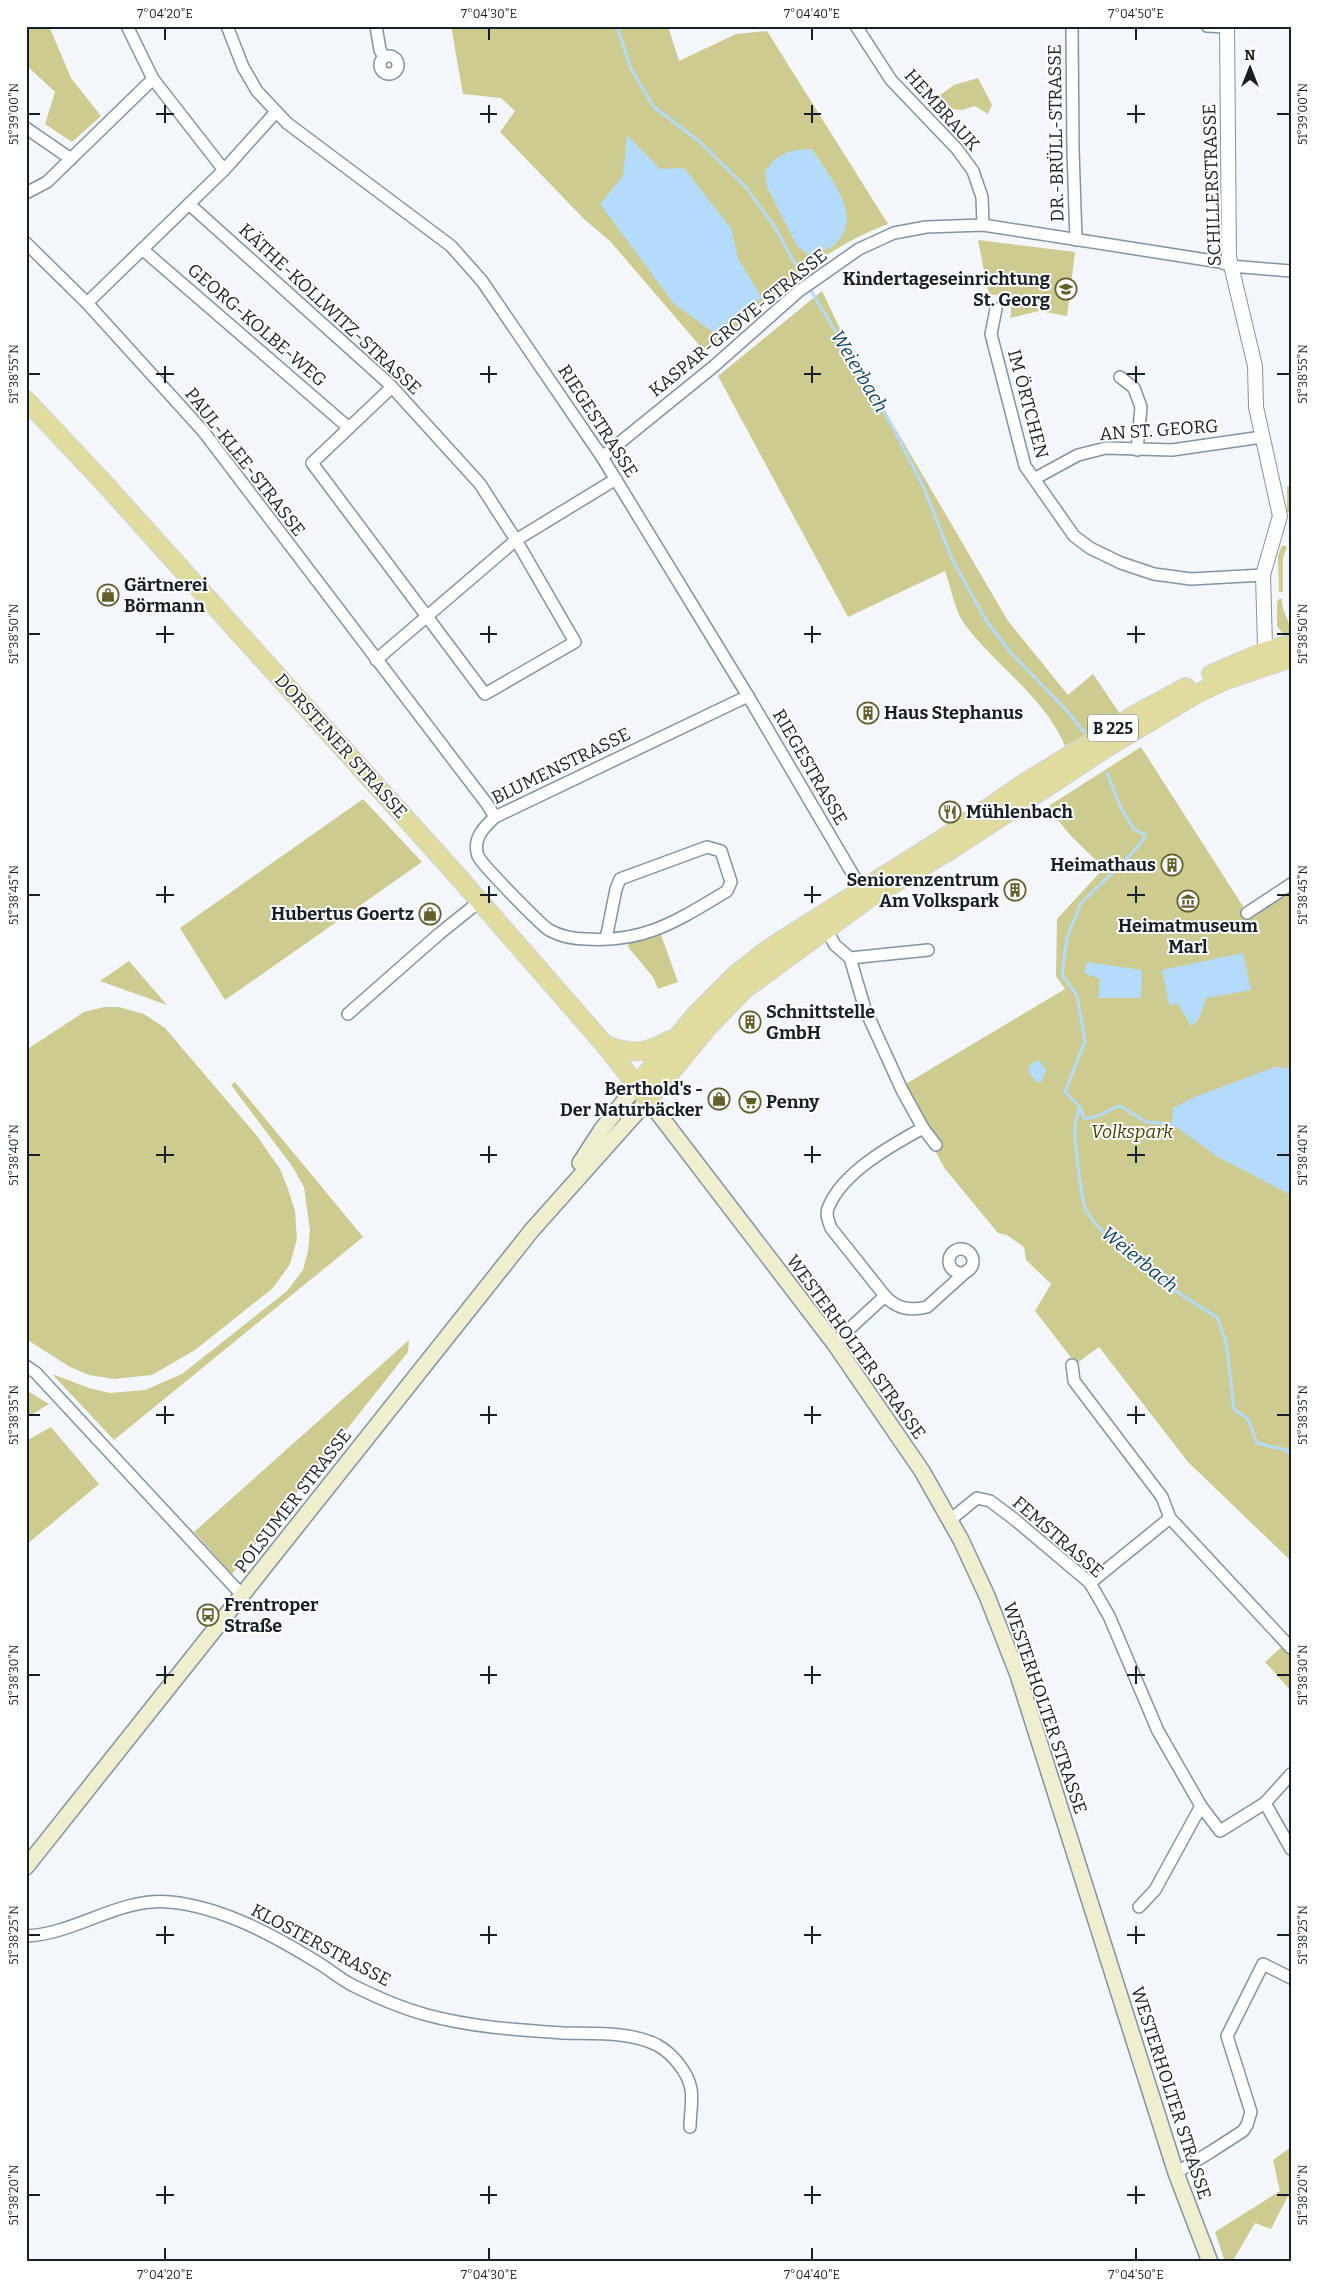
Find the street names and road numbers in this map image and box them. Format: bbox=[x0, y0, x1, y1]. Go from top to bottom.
street label: DR.-BRÜLL-STRASSE bbox=[1043, 44, 1069, 222]
street label: HEMBRAUK bbox=[900, 65, 984, 155]
street label: SCHILLERSTRASSE bbox=[1198, 103, 1226, 267]
street label: KÄTHE-KOLLWITZ-STRASSE bbox=[234, 219, 426, 399]
street label: KASPAR-GROVE-STRASSE bbox=[645, 244, 831, 402]
street label: GEORG-KOLBE-WEG bbox=[183, 259, 331, 391]
street label: IM ÖRTCHEN bbox=[1003, 347, 1053, 461]
street label: RIEGESTRASSE bbox=[553, 360, 643, 482]
street label: PAUL-KLEE-STRASSE bbox=[180, 383, 310, 541]
street label: AN ST. GEORG bbox=[1099, 415, 1219, 445]
street label: DORSTENER STRASSE bbox=[270, 669, 412, 823]
street label: RIEGESTRASSE bbox=[768, 705, 852, 829]
road number: B 225 bbox=[1088, 714, 1138, 741]
street label: BLUMENSTRASSE bbox=[488, 723, 634, 809]
street label: WESTERHOLTER STRASSE bbox=[782, 1250, 930, 1444]
street label: POLSUMER STRASSE bbox=[230, 1425, 356, 1577]
street label: FEMSTRASSE bbox=[1008, 1492, 1108, 1582]
street label: WESTERHOLTER STRASSE bbox=[998, 1599, 1092, 1817]
street label: KLOSTERSTRASSE bbox=[248, 1899, 394, 1991]
street label: WESTERHOLTER STRASSE bbox=[1126, 1984, 1216, 2202]

